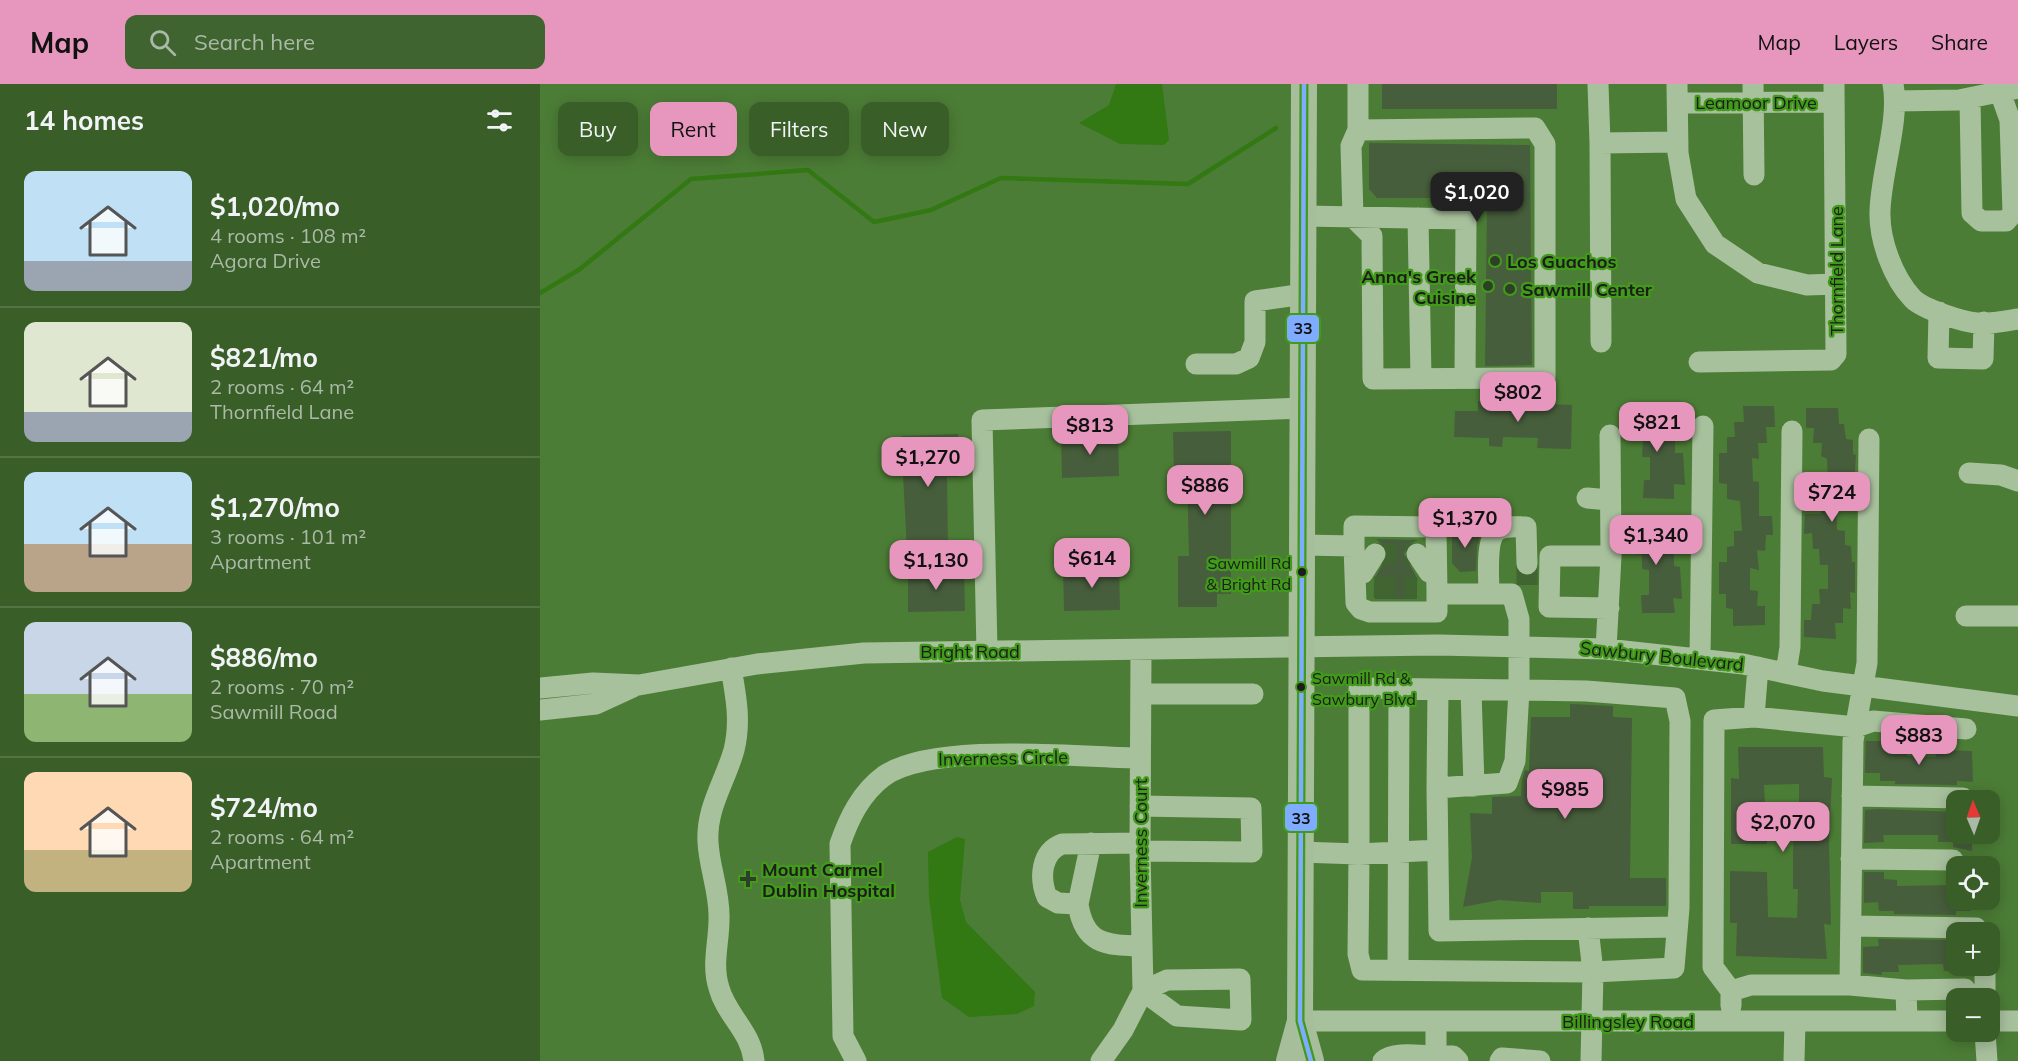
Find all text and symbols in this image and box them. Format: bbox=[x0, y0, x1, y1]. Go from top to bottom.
search box bbox=[125, 15, 545, 69]
text: Map bbox=[30, 25, 89, 60]
icon: search bbox=[146, 26, 179, 59]
text: Search here bbox=[194, 28, 315, 56]
text: Map bbox=[1758, 29, 1801, 55]
text: Layers bbox=[1834, 29, 1898, 55]
text: Share bbox=[1931, 29, 1988, 55]
street label: Leamoor Drive bbox=[1695, 91, 1817, 114]
chip: Buy bbox=[558, 102, 638, 156]
chip: Rent bbox=[650, 102, 737, 156]
chip: Filters bbox=[749, 102, 849, 156]
chip: New bbox=[861, 102, 949, 156]
text: 14 homes bbox=[24, 104, 144, 137]
icon: filters bbox=[483, 104, 516, 137]
pin: $1,020 bbox=[1428, 172, 1526, 223]
text: $1,020 bbox=[1445, 179, 1509, 204]
text: $1,020/mo bbox=[210, 190, 340, 223]
icon: home bbox=[72, 195, 144, 267]
street label: Thornfield Lane bbox=[1825, 206, 1848, 336]
text: 4 rooms · 108 m² bbox=[210, 223, 366, 248]
text: Agora Drive bbox=[210, 248, 321, 273]
place label: Los Guachos bbox=[1507, 250, 1616, 273]
marker: Los Guachos bbox=[1488, 254, 1502, 268]
place label: Anna's Greek Cuisine bbox=[1361, 265, 1477, 309]
place label: Sawmill Center bbox=[1522, 278, 1653, 301]
marker: Anna's Greek Cuisine bbox=[1481, 279, 1495, 293]
marker: Sawmill Center bbox=[1503, 282, 1517, 296]
line badge: 33 bbox=[1286, 314, 1320, 343]
text: 33 bbox=[1293, 318, 1313, 338]
text: $821/mo bbox=[210, 341, 318, 374]
icon: home bbox=[72, 346, 144, 418]
pin: $802 bbox=[1482, 372, 1554, 423]
text: 2 rooms · 64 m² bbox=[210, 374, 354, 399]
text: $802 bbox=[1494, 379, 1542, 404]
text: Thornfield Lane bbox=[210, 399, 354, 424]
pin: $821 bbox=[1621, 402, 1693, 453]
pin: $813 bbox=[1054, 405, 1126, 456]
text: $821 bbox=[1633, 409, 1681, 434]
text: $813 bbox=[1066, 412, 1114, 437]
pin: $1,270 bbox=[879, 437, 977, 488]
text: $1,270 bbox=[896, 444, 960, 469]
pin: $886 bbox=[1169, 465, 1241, 516]
text: $886 bbox=[1181, 472, 1229, 497]
pin: $724 bbox=[1796, 472, 1868, 523]
text: $724 bbox=[1808, 479, 1856, 504]
text: $1,270/mo bbox=[210, 491, 340, 524]
icon: home bbox=[72, 496, 144, 568]
pin: $1,370 bbox=[1416, 498, 1514, 549]
text: $1,370 bbox=[1433, 505, 1497, 530]
pin: $1,340 bbox=[1607, 515, 1705, 566]
text: $1,340 bbox=[1624, 522, 1688, 547]
text: 3 rooms · 101 m² bbox=[210, 524, 366, 549]
pin: $614 bbox=[1056, 538, 1128, 589]
pin: $1,130 bbox=[887, 540, 985, 591]
text: $614 bbox=[1068, 545, 1116, 570]
text: $1,130 bbox=[904, 547, 968, 572]
text: Apartment bbox=[210, 549, 311, 574]
place label: Sawmill Rd & Bright Rd bbox=[1206, 553, 1291, 594]
marker: Sawmill Rd & Bright Rd bbox=[1296, 566, 1308, 578]
street label: Sawbury Boulevard bbox=[1579, 636, 1745, 676]
street label: Bright Road bbox=[920, 640, 1020, 663]
text: $886/mo bbox=[210, 641, 318, 674]
icon: home bbox=[72, 646, 144, 718]
place label: Sawmill Rd & Sawbury Blvd bbox=[1312, 668, 1416, 709]
text: 2 rooms · 70 m² bbox=[210, 674, 354, 699]
marker: Sawmill Rd & Sawbury Blvd bbox=[1295, 681, 1307, 693]
text: Sawmill Road bbox=[210, 699, 338, 724]
pin: $883 bbox=[1883, 715, 1955, 766]
text: $883 bbox=[1895, 722, 1943, 747]
street label: Inverness Circle bbox=[938, 745, 1068, 771]
pin: $985 bbox=[1529, 769, 1601, 820]
text: $985 bbox=[1541, 776, 1589, 801]
street label: Inverness Court bbox=[1129, 778, 1152, 908]
north arrow bbox=[1946, 790, 2000, 844]
map controls bbox=[1946, 790, 2000, 1042]
text: $724/mo bbox=[210, 791, 318, 824]
icon: home bbox=[72, 796, 144, 868]
pin: $2,070 bbox=[1734, 802, 1832, 853]
line badge: 33 bbox=[1284, 803, 1318, 832]
text: 33 bbox=[1291, 808, 1311, 828]
text: $2,070 bbox=[1751, 809, 1815, 834]
text: 2 rooms · 64 m² bbox=[210, 824, 354, 849]
text: Apartment bbox=[210, 849, 311, 874]
button: locate bbox=[1946, 856, 2000, 910]
place label: Mount Carmel Dublin Hospital bbox=[762, 858, 895, 902]
marker: Mount Carmel Dublin Hospital bbox=[739, 870, 757, 888]
button: + bbox=[1946, 922, 2000, 976]
button: − bbox=[1946, 988, 2000, 1042]
street label: Billingsley Road bbox=[1562, 1010, 1694, 1033]

